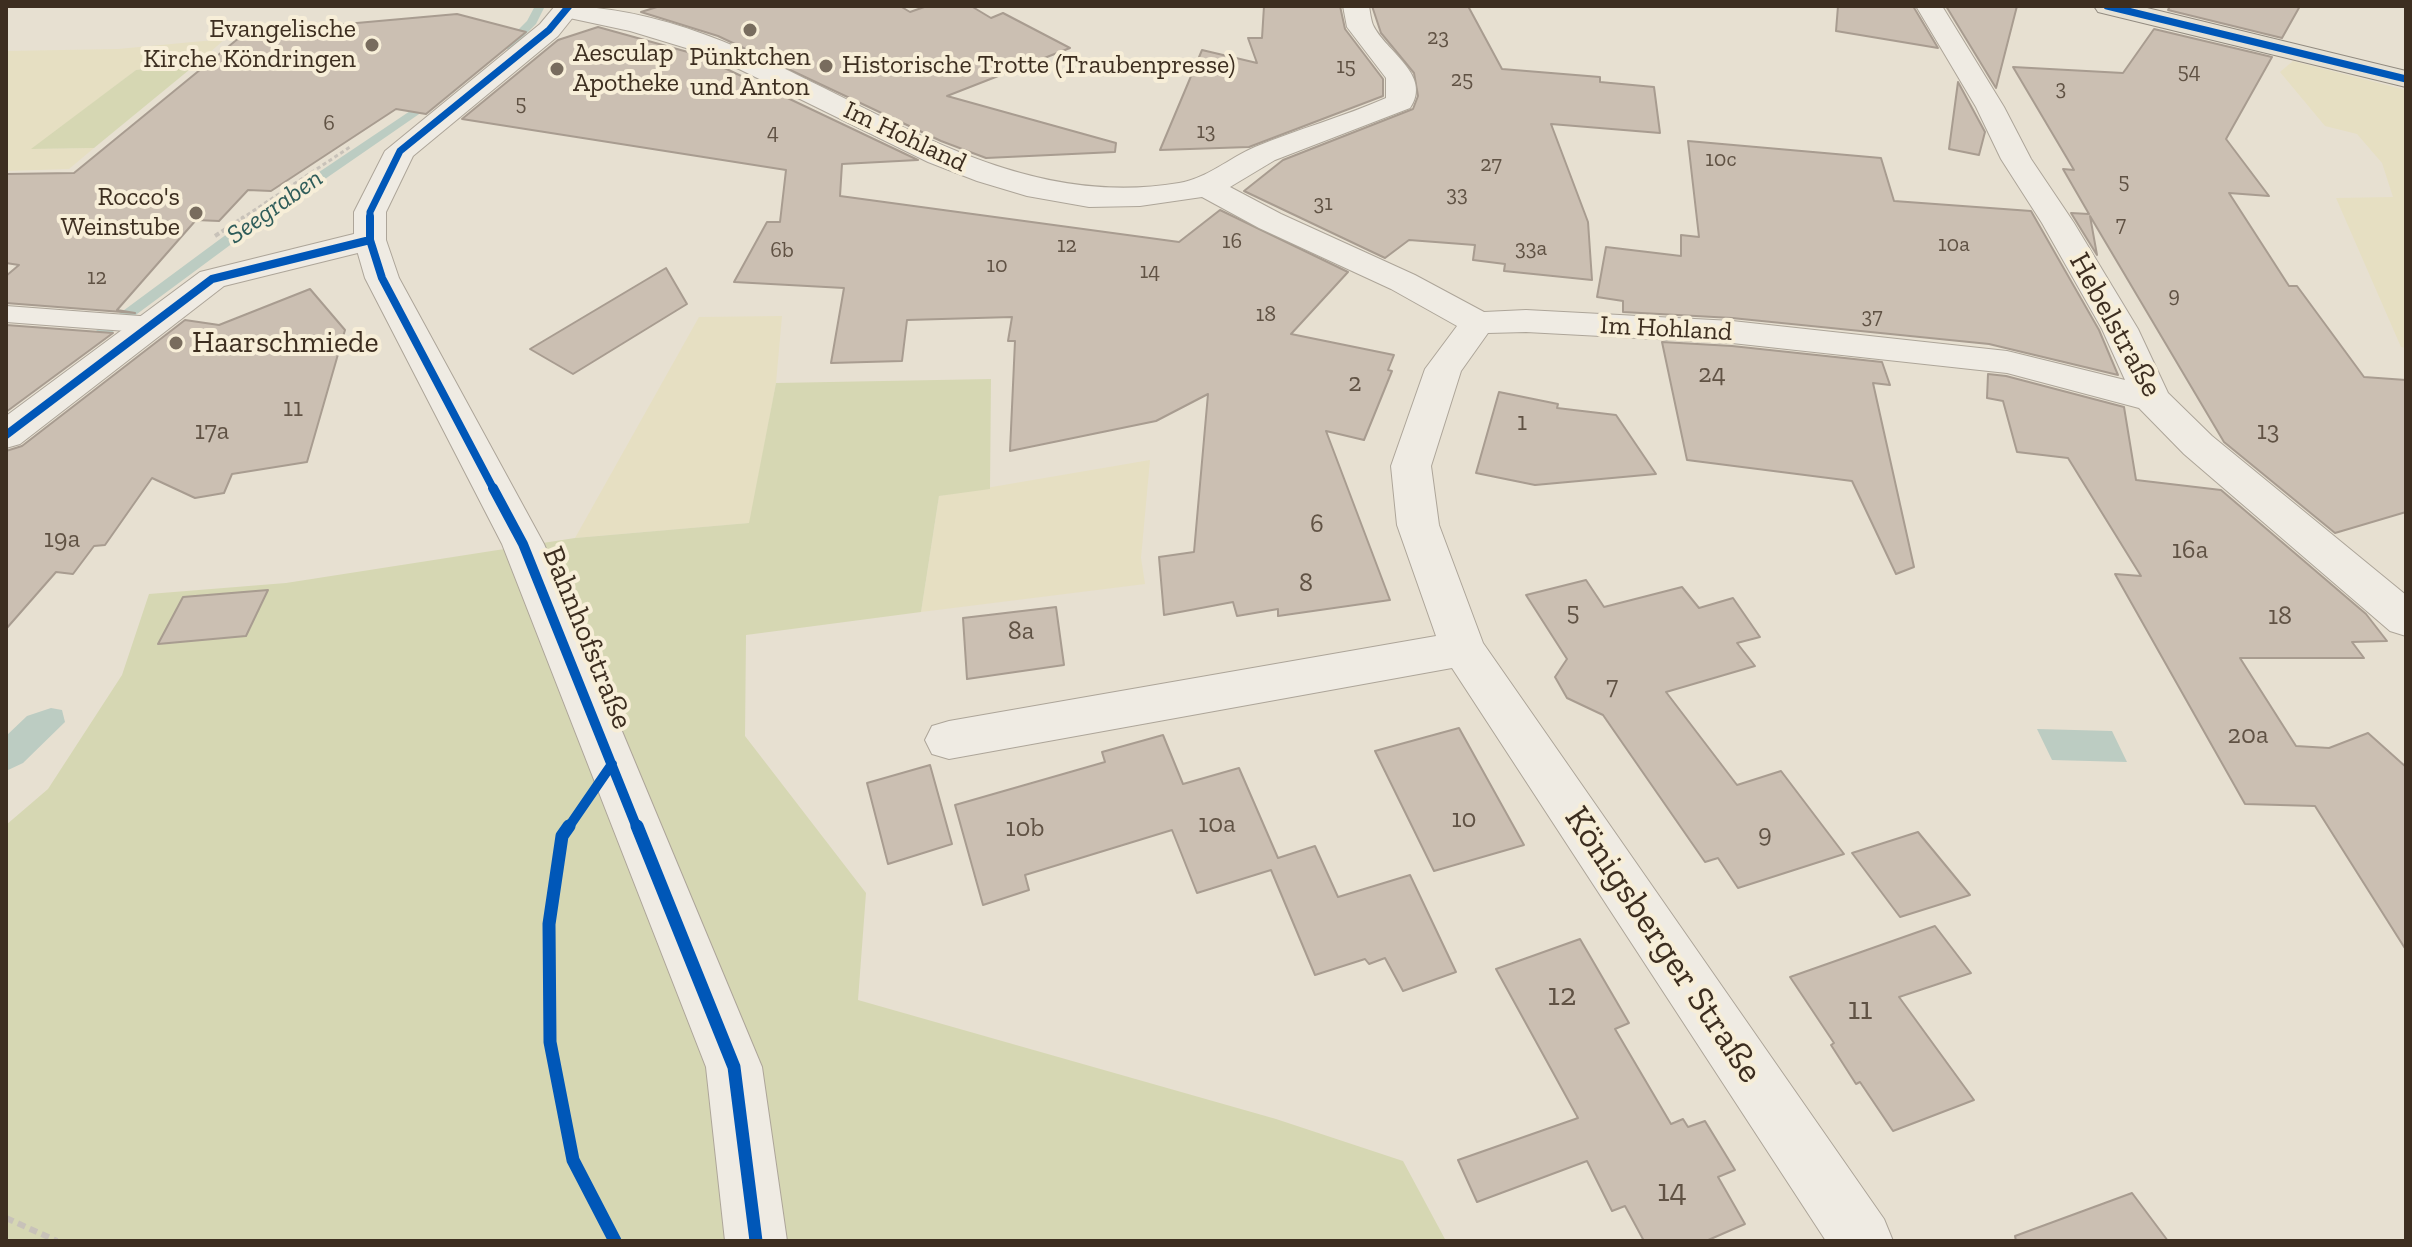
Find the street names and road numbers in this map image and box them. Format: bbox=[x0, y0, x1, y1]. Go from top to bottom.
street label: Im Hohland bbox=[838, 95, 972, 179]
street label: Hebelstraße bbox=[2061, 247, 2169, 403]
street label: Im Hohland bbox=[1599, 310, 1733, 348]
street label: Bahnhofstraße bbox=[534, 542, 640, 734]
street label: Königsberger Straße bbox=[1555, 799, 1771, 1091]

